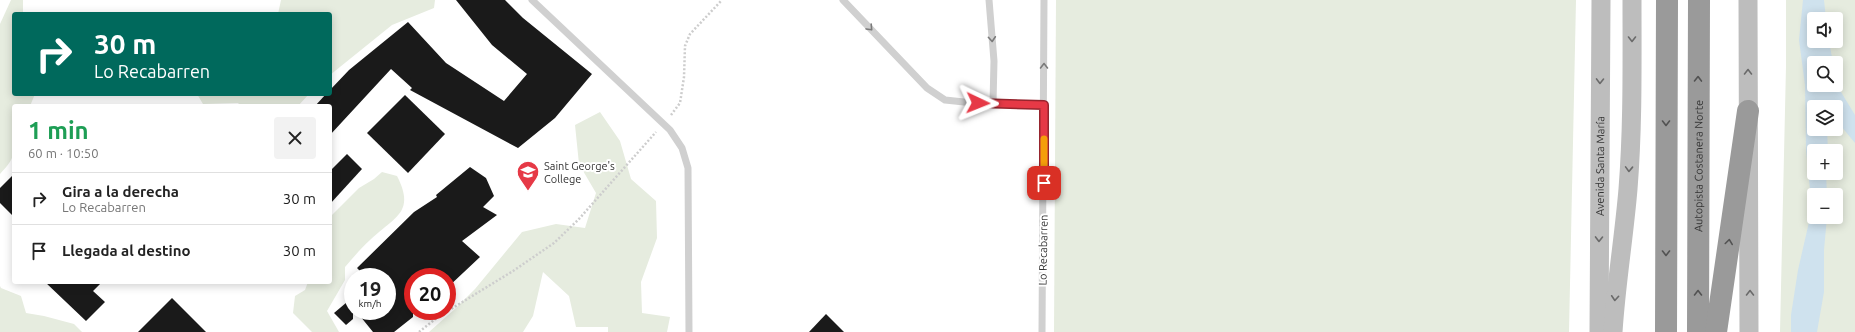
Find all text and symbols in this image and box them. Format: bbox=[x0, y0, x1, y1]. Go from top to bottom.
map controls bbox=[1807, 12, 1843, 224]
button: sound bbox=[1807, 12, 1843, 48]
one-way arrow bbox=[865, 23, 873, 31]
icon: right bbox=[28, 28, 80, 80]
text: 30 m bbox=[94, 28, 156, 59]
one-way arrow bbox=[987, 36, 996, 42]
one-way arrow bbox=[1628, 36, 1636, 42]
button: search bbox=[1807, 56, 1843, 92]
text: Lo Recabarren bbox=[94, 61, 210, 81]
one-way arrow bbox=[1040, 63, 1048, 69]
one-way arrow bbox=[1744, 69, 1752, 75]
one-way arrow bbox=[1694, 76, 1702, 82]
one-way arrow bbox=[1596, 78, 1604, 84]
position arrow bbox=[957, 82, 999, 124]
street label: Autopista Costanera Norte bbox=[1692, 100, 1705, 232]
button: layers bbox=[1807, 100, 1843, 136]
street label: Avenida Santa María bbox=[1594, 116, 1606, 216]
text: 1 min bbox=[28, 117, 89, 144]
button: close bbox=[274, 117, 316, 159]
one-way arrow bbox=[1662, 120, 1670, 126]
button: + bbox=[1807, 144, 1843, 180]
text: 60 m · 10:50 bbox=[28, 146, 99, 160]
school or university icon: Saint George's College bbox=[515, 159, 541, 192]
place label: Saint George's College bbox=[544, 160, 615, 185]
pin bbox=[1027, 166, 1061, 200]
one-way arrow bbox=[1624, 166, 1633, 172]
icon: arrive bbox=[1033, 172, 1055, 194]
text: Gira a la derecha bbox=[62, 183, 179, 200]
icon: right bbox=[28, 188, 50, 210]
button: − bbox=[1807, 188, 1843, 224]
text: 30 m bbox=[283, 190, 316, 207]
text: Lo Recabarren bbox=[62, 200, 146, 214]
street label: Lo Recabarren bbox=[1036, 214, 1050, 286]
one-way arrow bbox=[1595, 236, 1603, 242]
one-way arrow bbox=[1724, 239, 1733, 245]
icon: arrive bbox=[28, 240, 50, 262]
text: Llegada al destino bbox=[62, 242, 191, 259]
text: 30 m bbox=[283, 242, 316, 259]
one-way arrow bbox=[1662, 250, 1670, 256]
speed limit sign: 20 bbox=[404, 268, 456, 320]
text: 19 bbox=[359, 277, 381, 300]
one-way arrow bbox=[1694, 290, 1702, 296]
one-way arrow bbox=[1746, 290, 1754, 296]
one-way arrow bbox=[1611, 295, 1620, 301]
text: km/h bbox=[358, 298, 382, 309]

